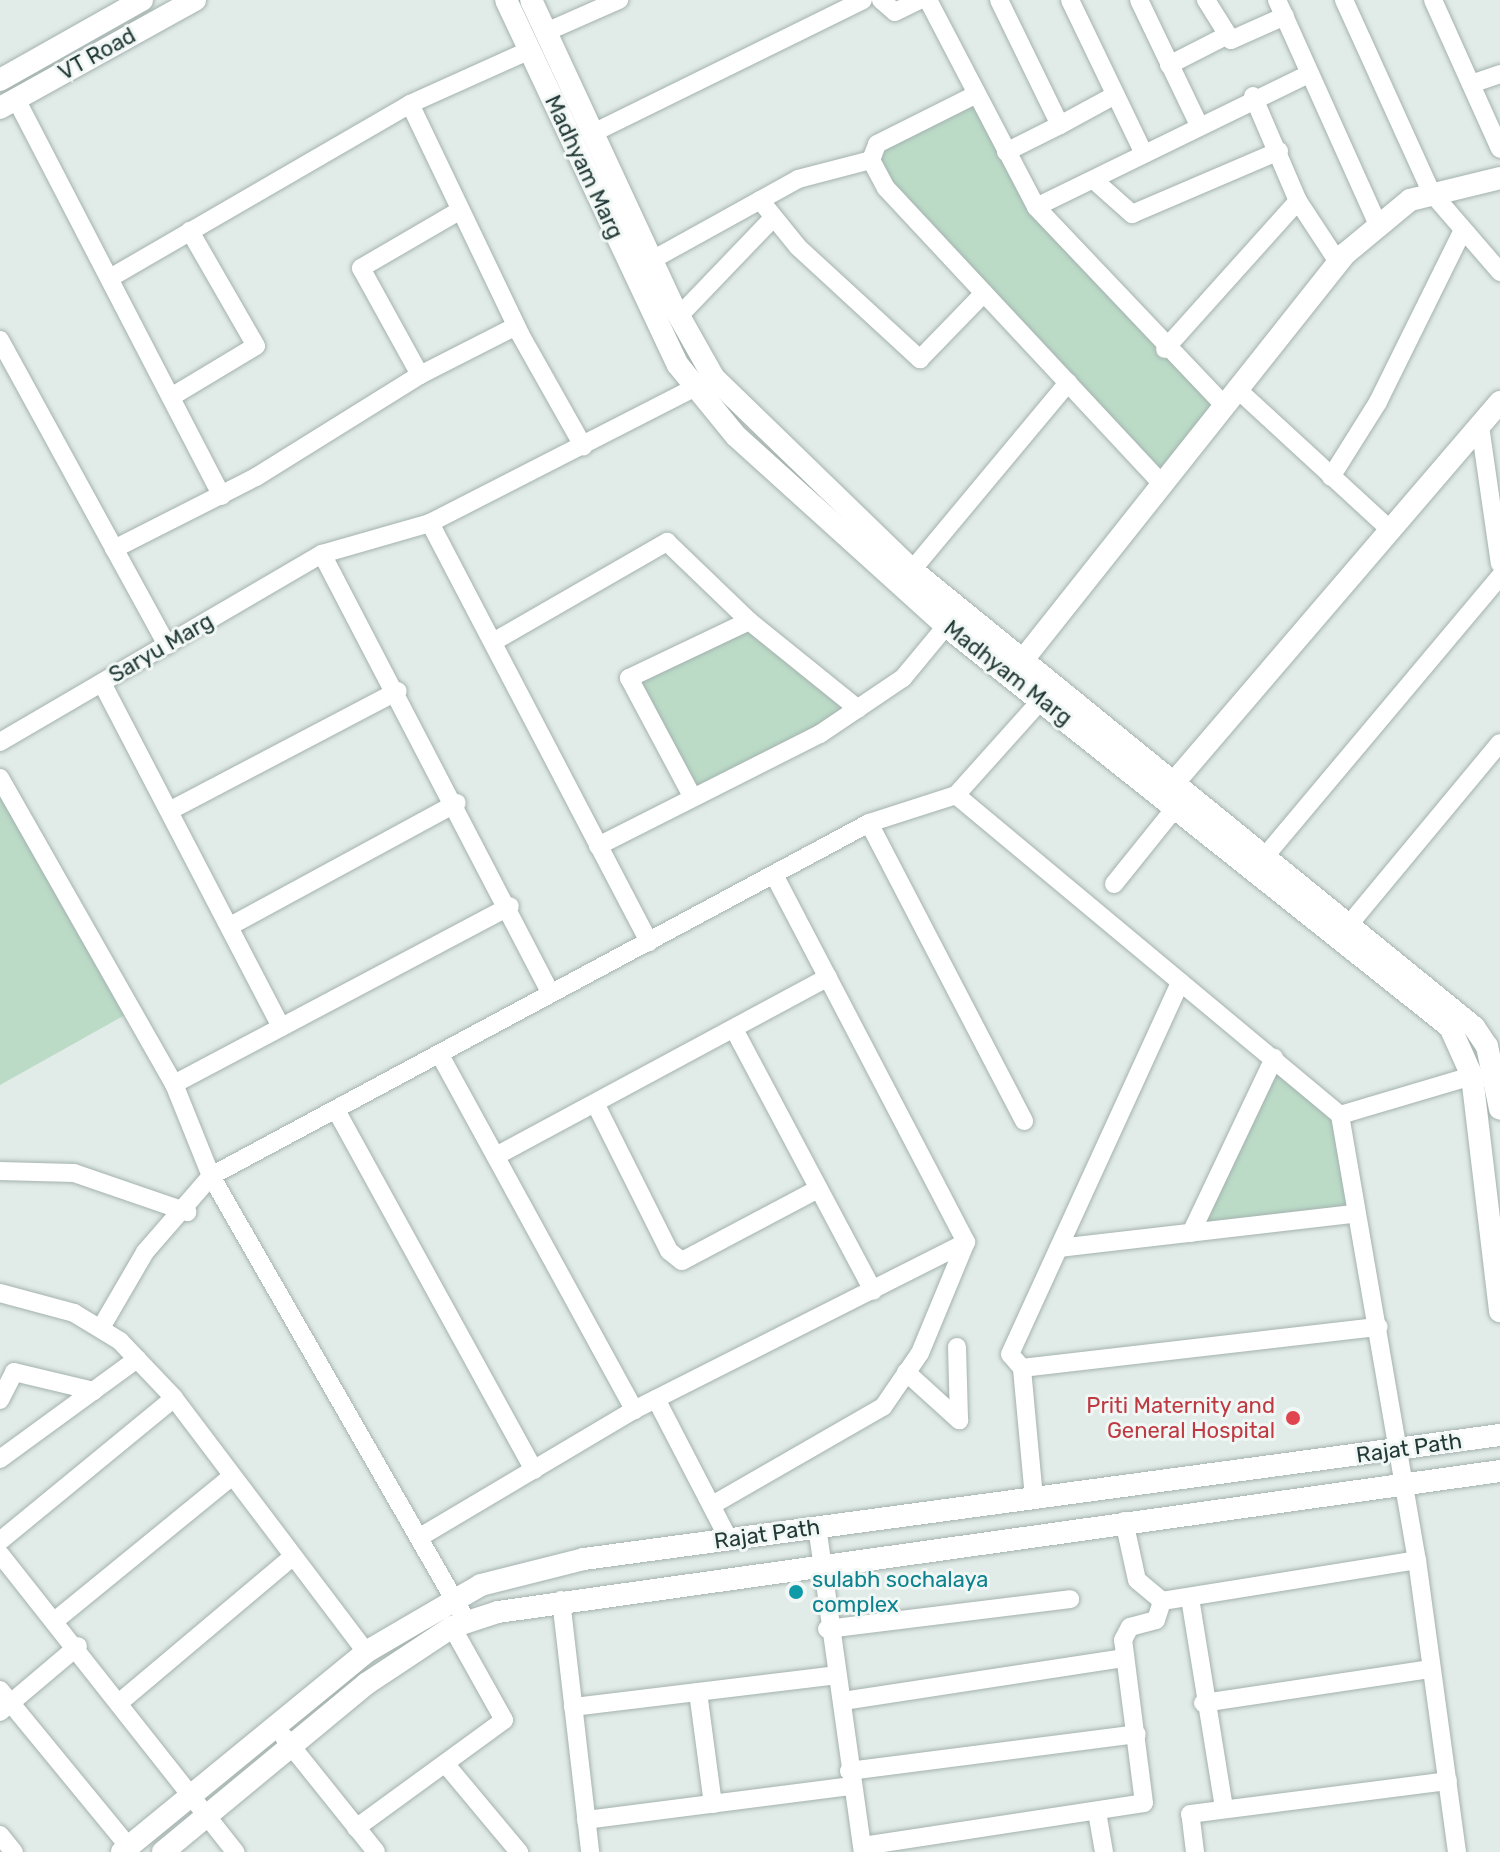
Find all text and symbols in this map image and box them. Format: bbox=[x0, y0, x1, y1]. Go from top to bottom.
street label: VT Road bbox=[54, 22, 140, 86]
street label: Madhyam Marg bbox=[539, 91, 629, 243]
street label: Saryu Marg bbox=[104, 608, 218, 688]
street label: Madhyam Marg bbox=[939, 615, 1077, 731]
place label: Priti Maternity and General Hospital bbox=[1086, 1392, 1275, 1444]
marker: Priti Maternity and General Hospital bbox=[1282, 1407, 1304, 1429]
street label: Rajat Path bbox=[1355, 1428, 1463, 1468]
street label: Rajat Path bbox=[713, 1514, 821, 1554]
place label: sulabh sochalaya complex bbox=[812, 1566, 988, 1618]
marker: sulabh sochalaya complex bbox=[787, 1583, 805, 1601]

